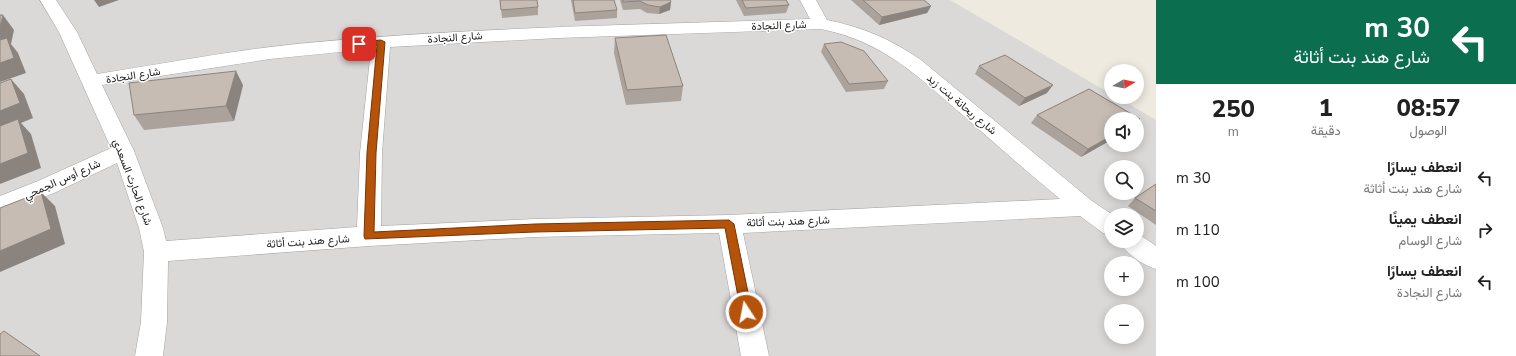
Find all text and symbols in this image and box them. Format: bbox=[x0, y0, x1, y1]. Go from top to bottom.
text: 30 m bbox=[1364, 9, 1430, 47]
icon: left bbox=[1444, 16, 1496, 68]
street label: شارع النجادة bbox=[751, 17, 807, 34]
pin bbox=[342, 27, 376, 61]
street label: شارع النجادة bbox=[427, 28, 483, 47]
icon: arrive bbox=[348, 33, 370, 55]
text: شارع هند بنت أثاثة bbox=[1294, 45, 1430, 69]
street label: شارع النجادة bbox=[105, 64, 162, 87]
north arrow bbox=[1104, 64, 1144, 104]
map controls bbox=[1104, 64, 1144, 344]
street label: شارع ريحانة بنت زيد bbox=[923, 71, 1000, 138]
text: 1 bbox=[1319, 92, 1333, 124]
text: 08:57 bbox=[1396, 92, 1460, 124]
text: 250 bbox=[1212, 93, 1255, 125]
button: sound bbox=[1104, 112, 1144, 152]
text: دقيقة bbox=[1311, 122, 1341, 140]
text: الوصول bbox=[1410, 122, 1447, 140]
text: m bbox=[1228, 123, 1239, 141]
street label: شارع الحارث السعدي bbox=[107, 137, 156, 229]
street label: شارع أوس الجمحي bbox=[22, 156, 104, 205]
text: انعطف يسارًا bbox=[1387, 157, 1462, 177]
button: search bbox=[1104, 160, 1144, 200]
icon: left bbox=[1474, 167, 1496, 189]
text: 30 m bbox=[1176, 168, 1211, 188]
text: شارع هند بنت أثاثة bbox=[1363, 180, 1462, 198]
button: layers bbox=[1104, 208, 1144, 248]
text: انعطف يمينًا bbox=[1389, 209, 1462, 229]
street label: شارع هند بنت أثاثة bbox=[746, 213, 830, 230]
icon: right bbox=[1474, 219, 1496, 241]
text: 110 m bbox=[1176, 220, 1220, 240]
street label: شارع هند بنت أثاثة bbox=[266, 231, 350, 252]
text: شارع الوسام bbox=[1399, 232, 1462, 250]
button: + bbox=[1104, 256, 1144, 296]
text: انعطف يسارًا bbox=[1387, 261, 1462, 281]
icon: left bbox=[1474, 271, 1496, 293]
text: 100 m bbox=[1176, 272, 1220, 292]
text: شارع النجادة bbox=[1397, 284, 1462, 302]
position arrow bbox=[725, 291, 767, 333]
button: − bbox=[1104, 304, 1144, 344]

